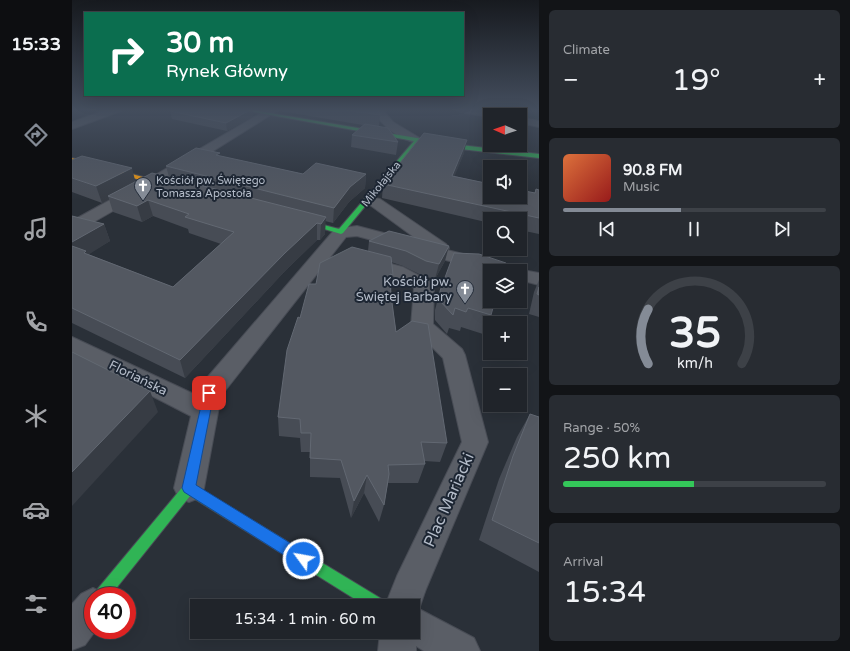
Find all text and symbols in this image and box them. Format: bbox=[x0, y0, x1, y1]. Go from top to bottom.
text: 30 m bbox=[166, 26, 234, 60]
icon: right bbox=[100, 28, 152, 80]
text: 15:33 bbox=[11, 33, 61, 55]
text: Climate bbox=[563, 42, 610, 58]
text: Rynek Główny bbox=[166, 60, 288, 82]
text: 19° bbox=[672, 62, 721, 99]
text: − bbox=[563, 67, 579, 93]
text: + bbox=[814, 67, 826, 93]
north arrow bbox=[483, 108, 527, 152]
map controls bbox=[483, 108, 527, 412]
icon: directions bbox=[22, 121, 50, 149]
street label: Mikołajska bbox=[359, 159, 403, 209]
button: sound bbox=[483, 160, 527, 204]
text: 90.8 FM bbox=[623, 161, 683, 179]
place label: Kościół pw. Świętego Tomasza Apostoła bbox=[156, 173, 266, 200]
church icon: Kościół pw. Świętego Tomasza Apostoła bbox=[133, 176, 153, 201]
text: Music bbox=[623, 179, 660, 195]
button: search bbox=[483, 212, 527, 256]
icon: music bbox=[22, 215, 50, 243]
icon: previous bbox=[596, 218, 618, 240]
icon: pause bbox=[683, 218, 705, 240]
icon: next bbox=[771, 218, 793, 240]
button: layers bbox=[483, 264, 527, 308]
place label: Kościół pw. Świętej Barbary bbox=[356, 274, 452, 305]
church icon: Kościół pw. Świętej Barbary bbox=[455, 279, 475, 304]
icon: phone bbox=[22, 308, 50, 336]
text: 35 bbox=[668, 308, 721, 358]
button: + bbox=[483, 316, 527, 360]
text: km/h bbox=[677, 354, 712, 371]
street label: Floriańska bbox=[106, 357, 170, 399]
button: − bbox=[483, 368, 527, 412]
pin bbox=[192, 376, 226, 410]
icon: arrive bbox=[198, 382, 220, 404]
icon: climate bbox=[22, 402, 50, 430]
text: Range · 50% bbox=[563, 420, 640, 436]
text: 250 km bbox=[563, 440, 671, 477]
street label: Plac Mariacki bbox=[419, 450, 479, 550]
icon: car bbox=[22, 496, 50, 524]
position arrow bbox=[282, 538, 324, 580]
text: Arrival bbox=[563, 554, 603, 570]
text: 15:34 bbox=[563, 574, 646, 611]
speed limit sign: 40 bbox=[84, 587, 136, 639]
icon: filters bbox=[22, 590, 50, 618]
text: 15:34 · 1 min · 60 m bbox=[234, 610, 376, 628]

